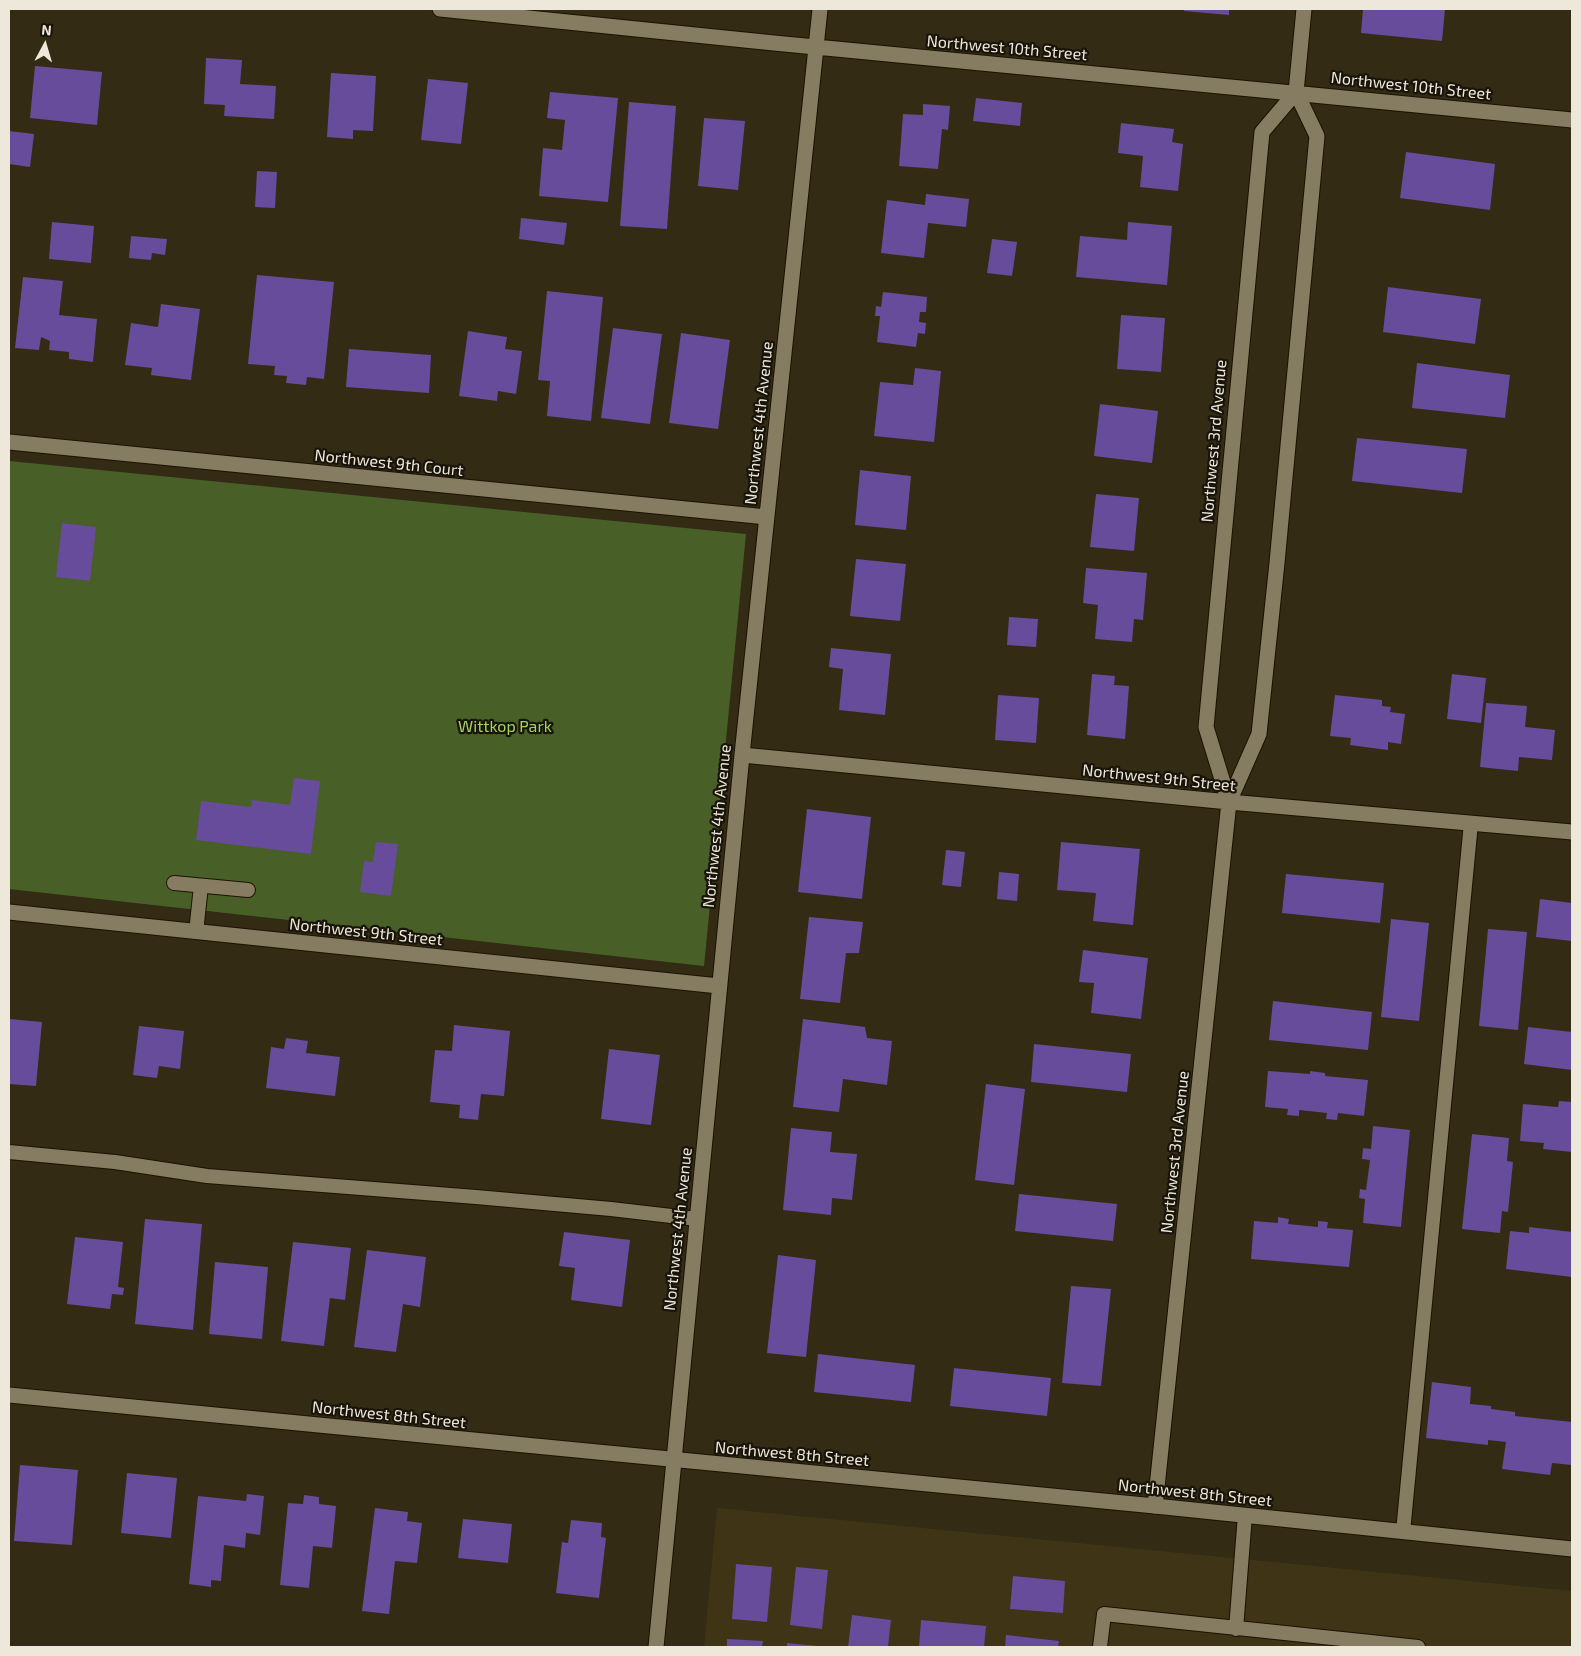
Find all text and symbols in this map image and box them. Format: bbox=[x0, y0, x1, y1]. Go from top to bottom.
north arrow bbox=[20, 20, 70, 70]
text: N bbox=[41, 21, 53, 39]
street label: Northwest 10th Street bbox=[926, 31, 1088, 65]
street label: Northwest 10th Street bbox=[1330, 68, 1492, 104]
street label: Northwest 4th Avenue bbox=[741, 340, 777, 506]
street label: Northwest 3rd Avenue bbox=[1197, 359, 1231, 523]
street label: Northwest 9th Court bbox=[314, 446, 464, 480]
park label: Wittkop Park bbox=[458, 717, 552, 737]
street label: Northwest 4th Avenue bbox=[699, 743, 735, 909]
street label: Northwest 9th Street bbox=[1081, 760, 1237, 796]
street label: Northwest 9th Street bbox=[288, 914, 444, 950]
street label: Northwest 3rd Avenue bbox=[1157, 1070, 1193, 1234]
street label: Northwest 4th Avenue bbox=[660, 1146, 696, 1312]
street label: Northwest 8th Street bbox=[311, 1397, 467, 1433]
street label: Northwest 8th Street bbox=[714, 1438, 870, 1470]
street label: Northwest 8th Street bbox=[1117, 1475, 1273, 1511]

